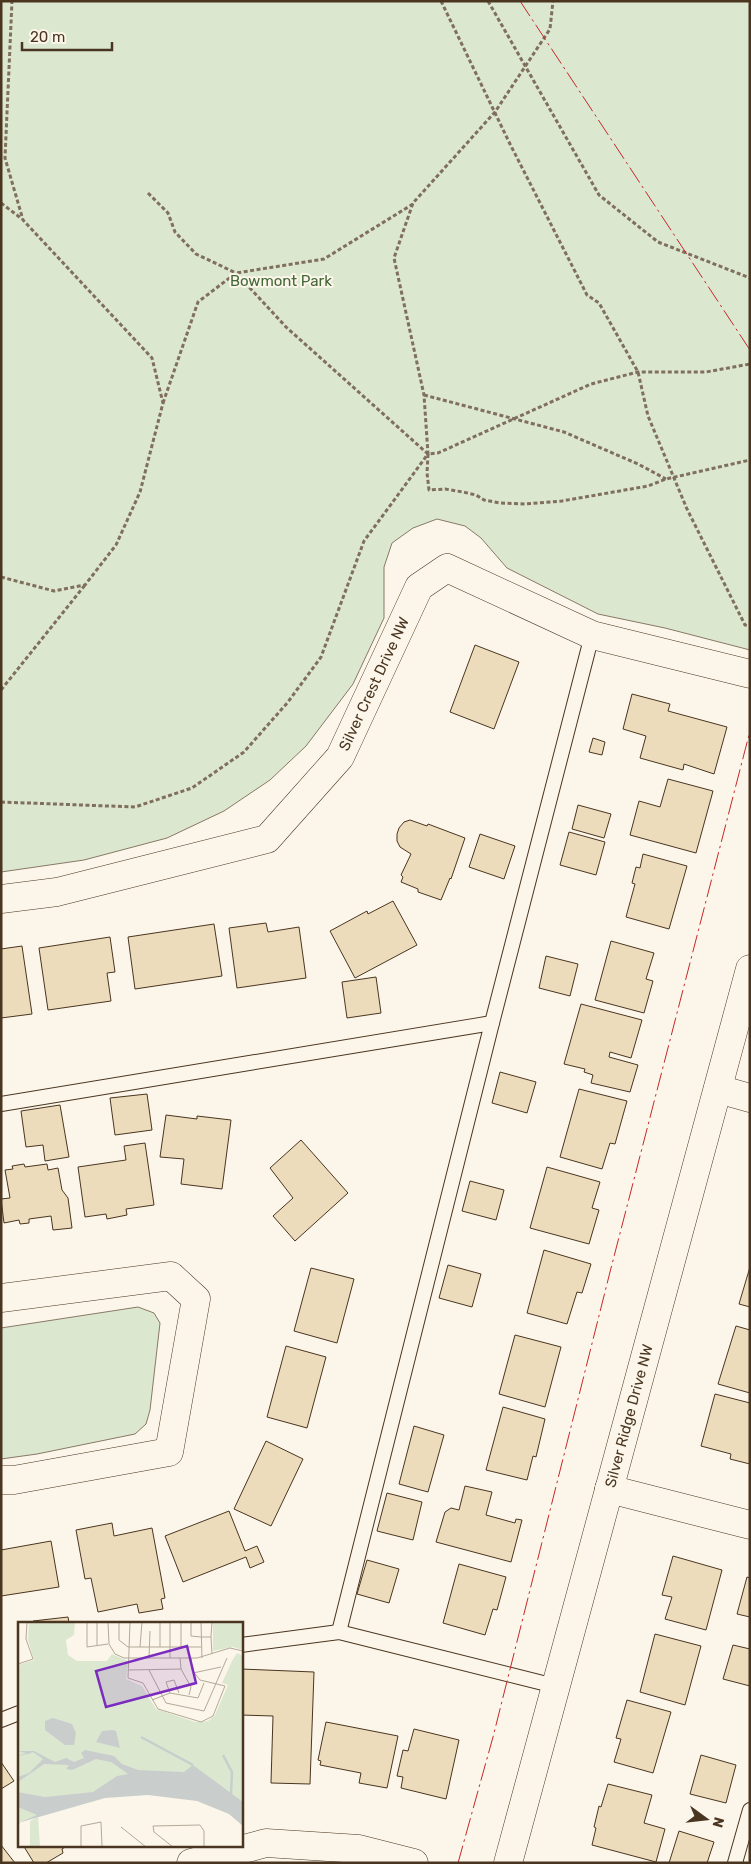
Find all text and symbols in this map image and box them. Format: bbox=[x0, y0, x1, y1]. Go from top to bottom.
scale bar bbox=[22, 20, 112, 52]
text: 20 m bbox=[30, 28, 65, 46]
park label: Bowmont Park bbox=[230, 272, 332, 290]
street label: Silver Crest Drive NW bbox=[335, 614, 413, 754]
street label: Silver Ridge Drive NW bbox=[601, 1342, 657, 1490]
inset map bbox=[18, 1622, 242, 1846]
north arrow bbox=[681, 1794, 731, 1844]
text: N bbox=[709, 1815, 728, 1829]

